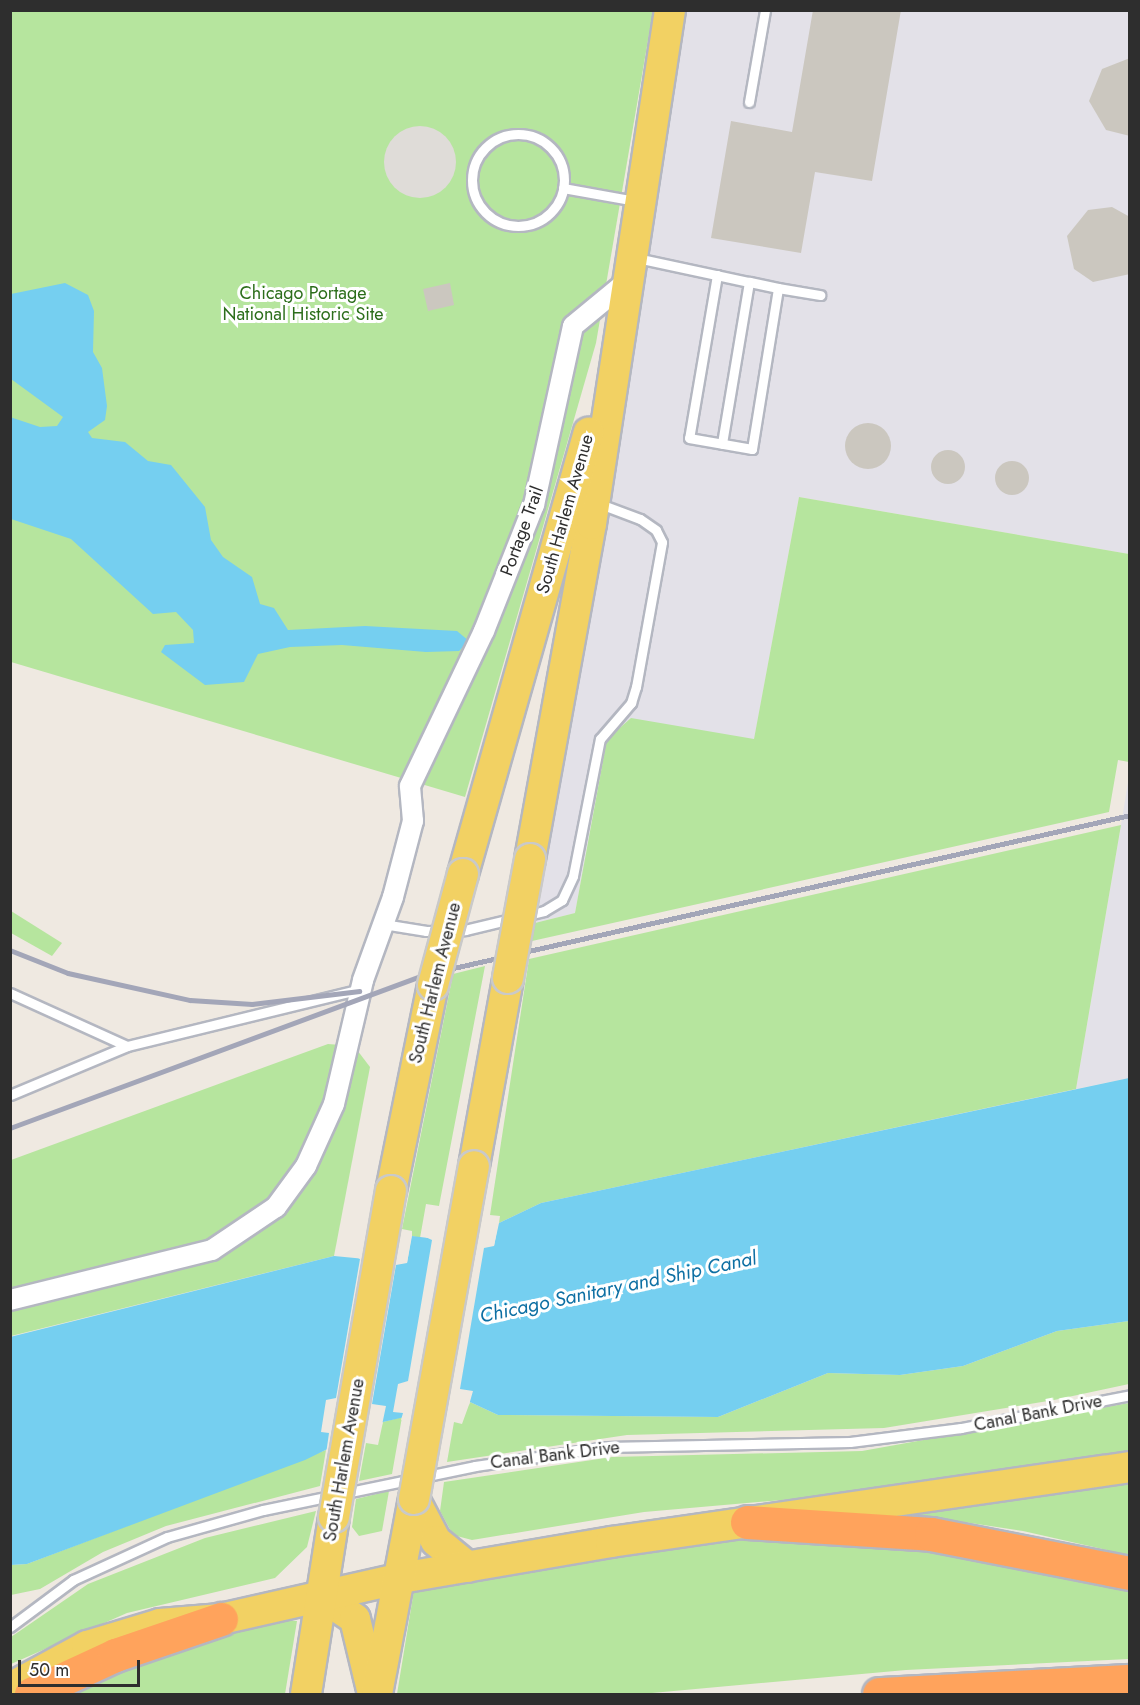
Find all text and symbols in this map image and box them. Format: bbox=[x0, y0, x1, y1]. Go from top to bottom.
park label: Chicago Portage National Historic Site bbox=[222, 283, 384, 326]
street label: South Harlem Avenue bbox=[532, 432, 598, 596]
street label: Portage Trail bbox=[496, 483, 548, 579]
street label: South Harlem Avenue bbox=[405, 900, 465, 1066]
water label: Chicago Sanitary and Ship Canal bbox=[477, 1246, 759, 1328]
street label: South Harlem Avenue bbox=[319, 1377, 369, 1543]
street label: Canal Bank Drive bbox=[972, 1390, 1104, 1436]
street label: Canal Bank Drive bbox=[489, 1436, 621, 1474]
scale bar bbox=[21, 1648, 142, 1686]
text: 50 m bbox=[29, 1657, 69, 1683]

